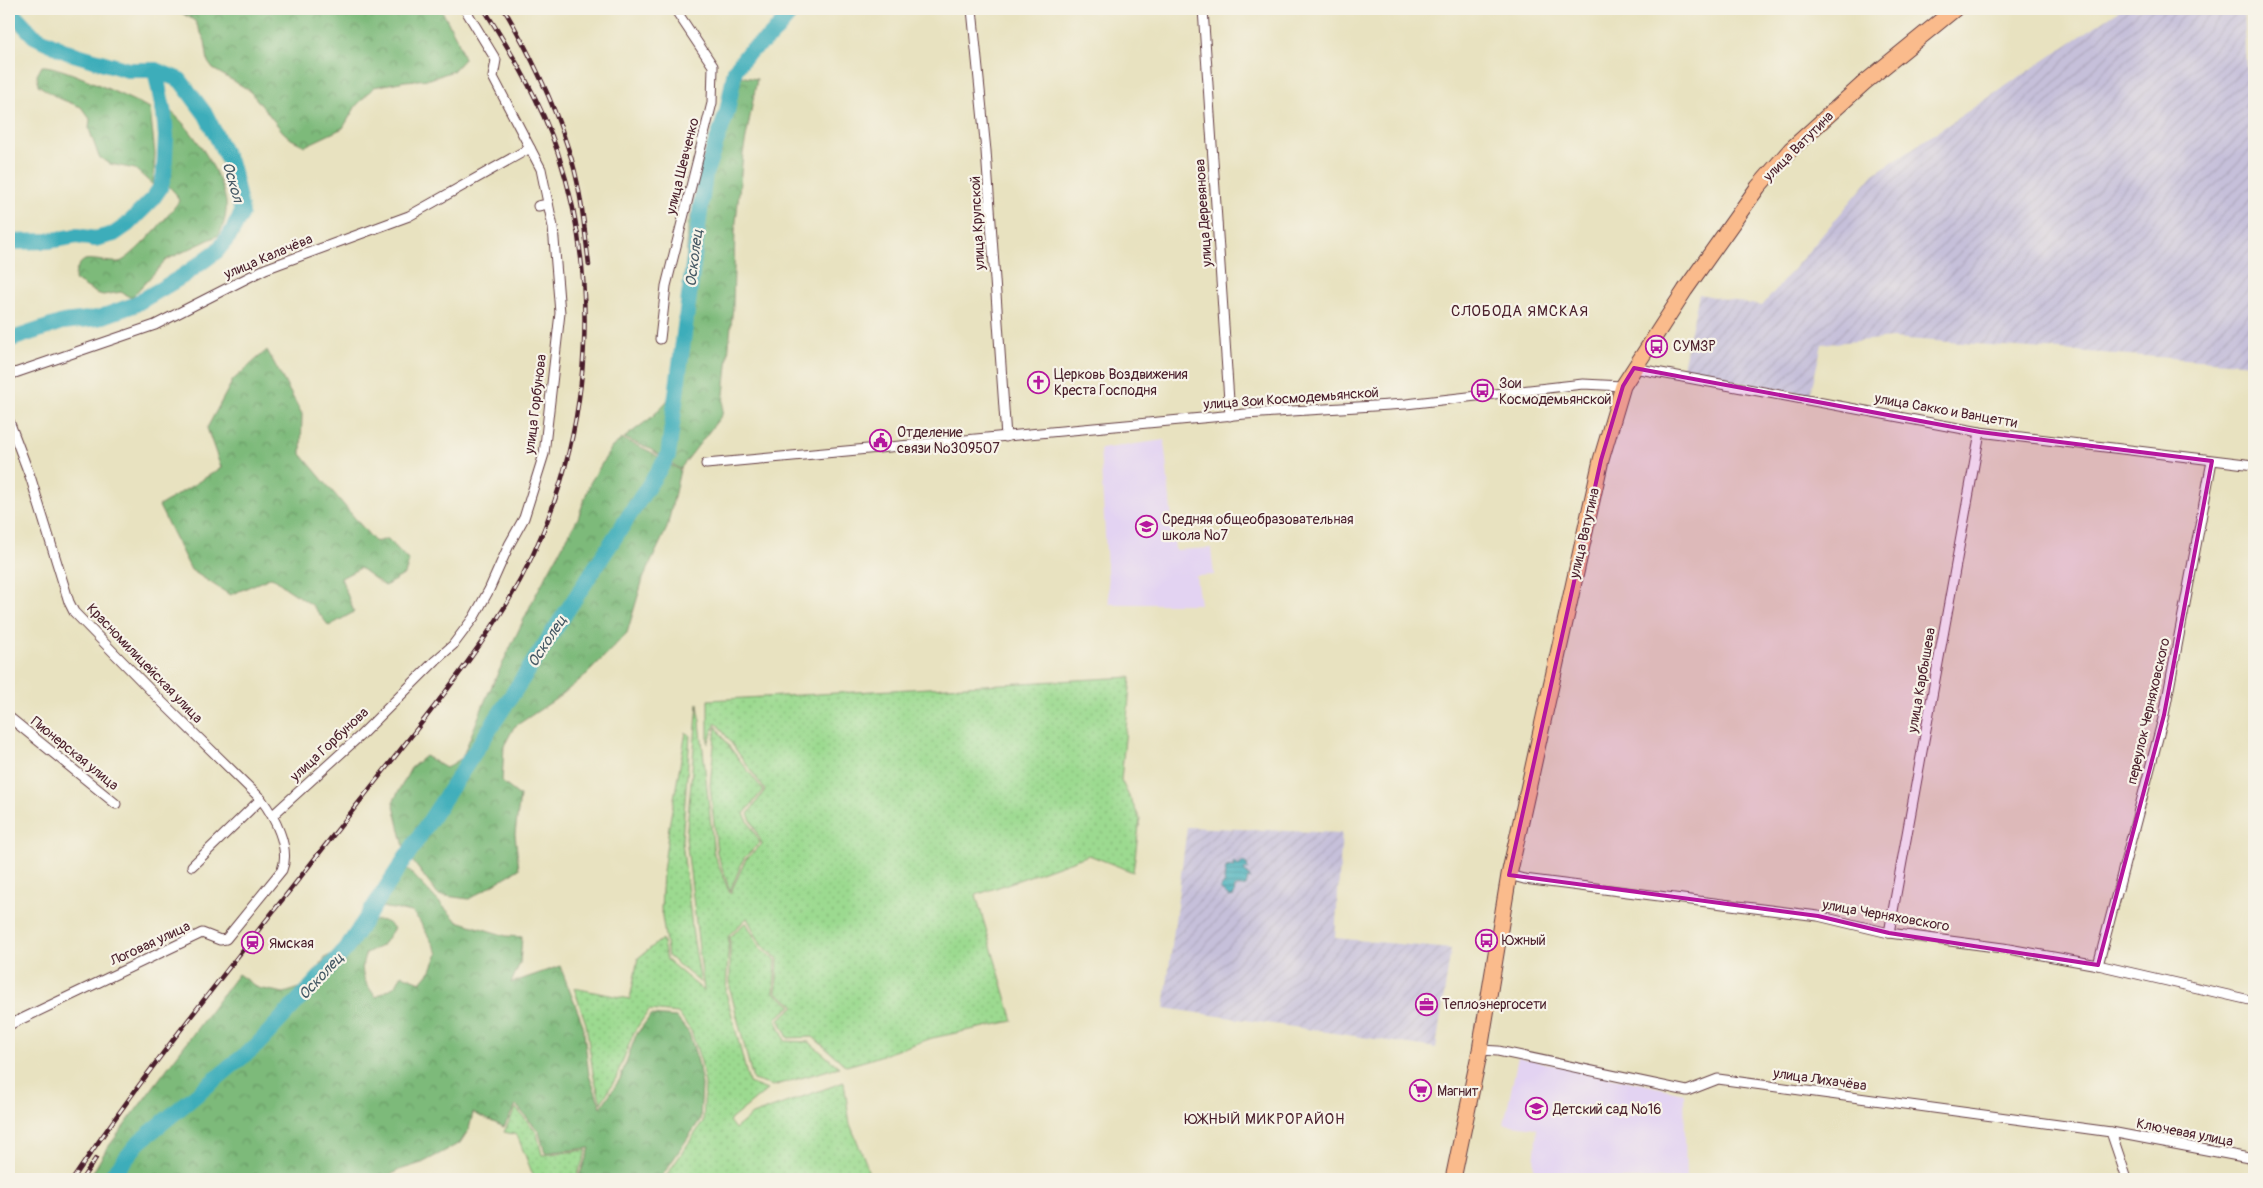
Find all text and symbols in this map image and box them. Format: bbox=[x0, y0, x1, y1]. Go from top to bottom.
street label: улица Ватутина bbox=[1759, 108, 1837, 186]
street label: улица Шевченко bbox=[662, 116, 703, 217]
street label: улица Деревянова bbox=[1191, 158, 1216, 268]
water label: Оскол bbox=[218, 160, 248, 205]
street label: улица Крупской bbox=[967, 175, 989, 271]
water label: Осколец bbox=[682, 228, 708, 288]
street label: улица Калачёва bbox=[221, 230, 315, 283]
district label: СЛОБОДА ЯМСКАЯ bbox=[1451, 302, 1589, 321]
bus stop icon: СУМЗР bbox=[1645, 334, 1669, 358]
place label: СУМЗР bbox=[1673, 338, 1716, 355]
street label: улица Горбунова bbox=[521, 353, 550, 456]
place label: Церковь Воздвижения Креста Господня bbox=[1054, 366, 1188, 399]
church icon: Церковь Воздвижения Креста Господня bbox=[1026, 370, 1050, 394]
place label: Зои Космодемьянской bbox=[1499, 375, 1612, 408]
bus stop icon: Зои Космодемьянской bbox=[1471, 379, 1495, 403]
street label: улица Зои Космодемьянской bbox=[1202, 384, 1379, 413]
street label: улица Сакко и Ванцетти bbox=[1872, 389, 2019, 431]
place label: Отделение связи №309507 bbox=[897, 424, 1000, 457]
public building icon: Отделение связи №309507 bbox=[869, 428, 893, 452]
street label: улица Ватутина bbox=[1566, 486, 1603, 581]
place label: Средняя общеобразовательная школа №7 bbox=[1162, 511, 1354, 544]
school or university icon: Средняя общеобразовательная школа №7 bbox=[1134, 515, 1158, 539]
street label: Красномилицейская улица bbox=[83, 600, 206, 727]
water label: Осколец bbox=[524, 611, 571, 671]
street label: улица Карбышева bbox=[1904, 626, 1939, 735]
street label: переулок Черняховского bbox=[2123, 636, 2174, 786]
street label: улица Горбунова bbox=[286, 704, 372, 786]
street label: Пионерская улица bbox=[27, 713, 122, 794]
street label: улица Черняховского bbox=[1820, 896, 1951, 935]
street label: Логовая улица bbox=[107, 918, 193, 970]
bus stop icon: Южный bbox=[1474, 928, 1498, 952]
station icon: Ямская bbox=[241, 931, 265, 955]
place label: Южный bbox=[1502, 932, 1546, 949]
place label: Ямская bbox=[269, 935, 314, 952]
water label: Осколец bbox=[295, 948, 348, 1004]
office icon: Теплоэнергосети bbox=[1414, 992, 1438, 1016]
place label: Теплоэнергосети bbox=[1442, 996, 1546, 1013]
street label: улица Лихачёва bbox=[1771, 1064, 1868, 1094]
supermarket icon: Магнит bbox=[1409, 1079, 1433, 1103]
place label: Магнит bbox=[1437, 1083, 1479, 1100]
school or university icon: Детский сад №16 bbox=[1525, 1097, 1549, 1121]
place label: Детский сад №16 bbox=[1552, 1101, 1661, 1118]
district label: ЮЖНЫЙ МИКРОРАЙОН bbox=[1184, 1110, 1346, 1129]
street label: Ключевая улица bbox=[2135, 1115, 2235, 1150]

